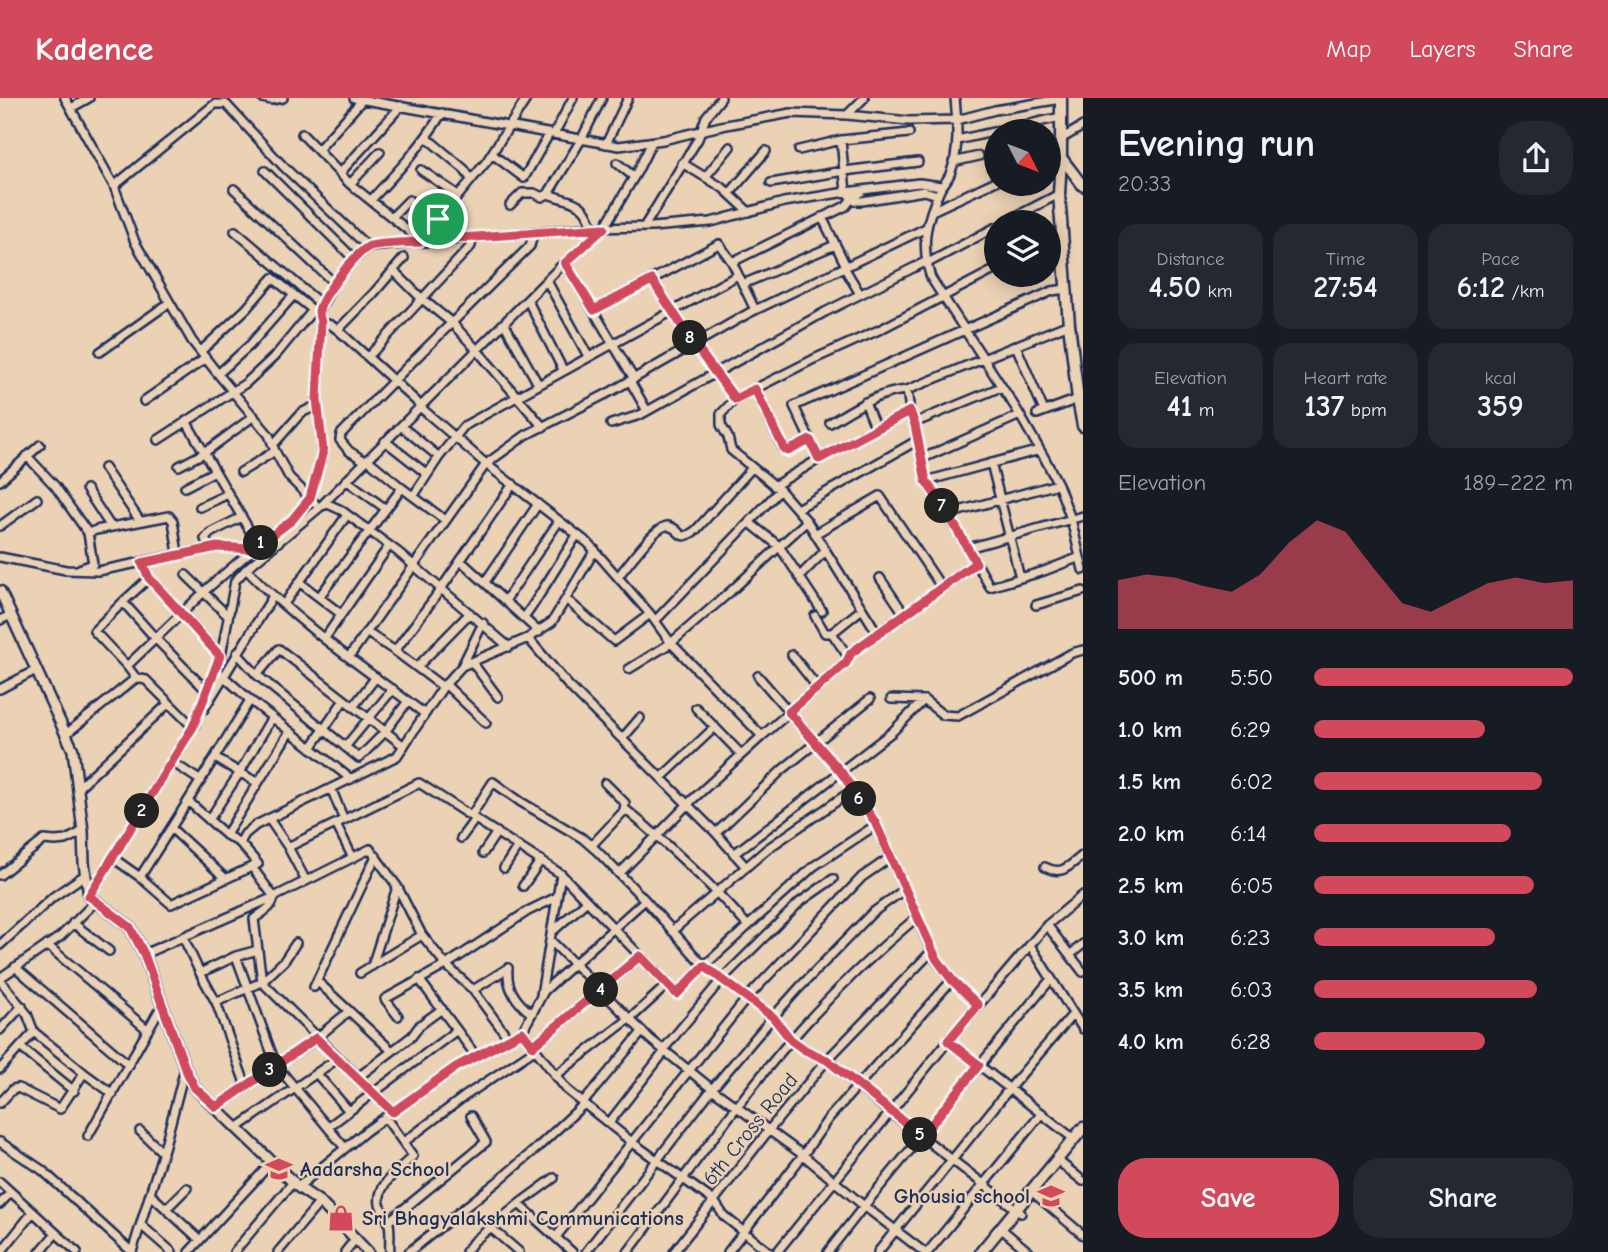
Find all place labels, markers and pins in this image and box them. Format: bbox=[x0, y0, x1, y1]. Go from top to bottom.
pin bbox=[408, 189, 468, 249]
pin: 8 bbox=[672, 320, 708, 356]
pin: 7 bbox=[925, 488, 960, 524]
pin: 1 bbox=[244, 526, 278, 560]
pin: 6 bbox=[842, 782, 876, 816]
pin: 2 bbox=[124, 794, 160, 828]
pin: 4 bbox=[584, 972, 618, 1008]
pin: 3 bbox=[252, 1052, 288, 1088]
pin: 5 bbox=[902, 1118, 937, 1152]
school or university icon: Aadarsha School bbox=[264, 1154, 294, 1184]
place label: Aadarsha School bbox=[300, 1157, 450, 1181]
school or university icon: Ghousia school bbox=[1036, 1181, 1066, 1211]
place label: Ghousia school bbox=[894, 1184, 1030, 1208]
shop icon: Sri Bhagyalakshmi Communications bbox=[326, 1203, 356, 1233]
place label: Sri Bhagyalakshmi Communications bbox=[362, 1206, 684, 1230]

